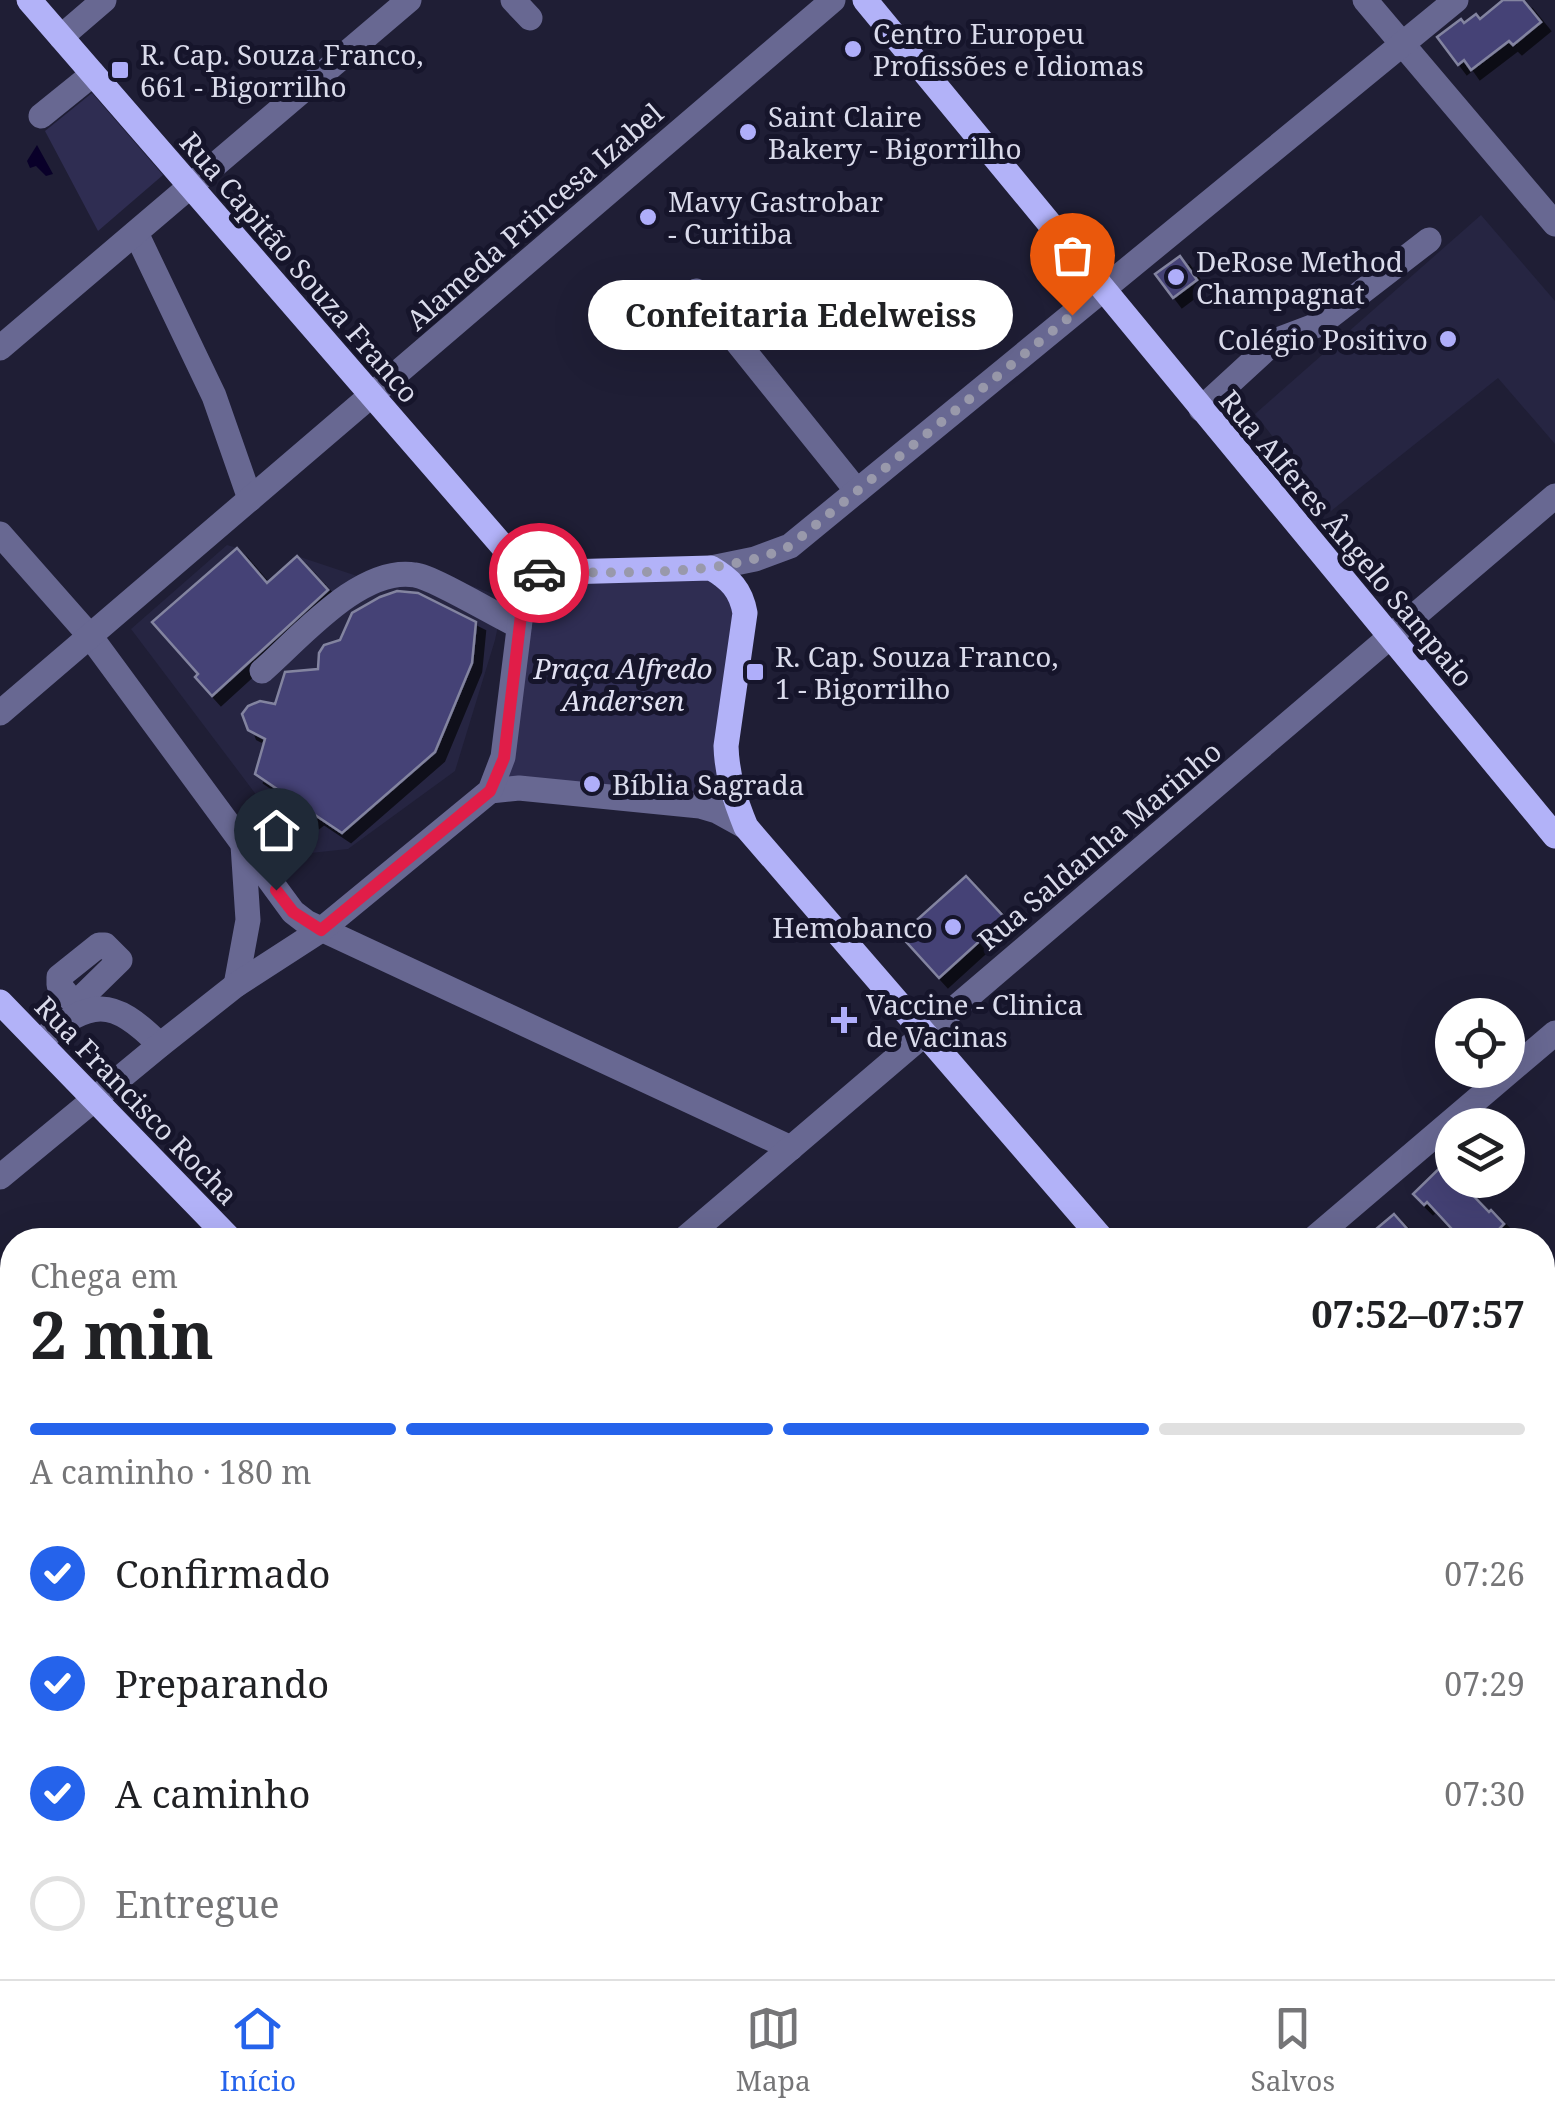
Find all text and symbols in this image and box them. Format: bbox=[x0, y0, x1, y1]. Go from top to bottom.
place label: Centro Europeu Profissões e Idiomas bbox=[873, 14, 1144, 84]
place label: R. Cap. Souza Franco, 661 - Bigorrilho bbox=[140, 35, 424, 105]
marker: Centro Europeu Profissões e Idiomas bbox=[842, 38, 864, 60]
marker: R. Cap. Souza Franco, 661 - Bigorrilho bbox=[109, 59, 131, 81]
street label: Alameda Princesa Izabel bbox=[398, 94, 671, 338]
place label: Saint Claire Bakery - Bigorrilho bbox=[768, 97, 1022, 167]
marker: Saint Claire Bakery - Bigorrilho bbox=[737, 121, 759, 143]
street label: Rua Capitão Souza Franco bbox=[172, 124, 428, 410]
place label: Mavy Gastrobar - Curitiba bbox=[668, 182, 883, 252]
marker: Mavy Gastrobar - Curitiba bbox=[637, 206, 659, 228]
pin bbox=[1030, 213, 1115, 316]
icon: bag bbox=[1045, 228, 1100, 283]
place label: DeRose Method Champagnat bbox=[1196, 242, 1403, 312]
marker: DeRose Method Champagnat bbox=[1165, 266, 1187, 288]
callout: Confeitaria Edelweiss bbox=[587, 280, 1012, 350]
text: Confeitaria Edelweiss bbox=[625, 293, 976, 336]
place label: Colégio Positivo bbox=[1218, 320, 1428, 358]
marker: Colégio Positivo bbox=[1437, 328, 1459, 350]
street label: Rua Alferes Ângelo Sampaio bbox=[1211, 382, 1483, 694]
courier bbox=[489, 523, 589, 623]
icon: car bbox=[512, 546, 567, 601]
place label: R. Cap. Souza Franco, 1 - Bigorrilho bbox=[775, 637, 1059, 707]
park label: Praça Alfredo Andersen bbox=[532, 649, 713, 719]
marker: R. Cap. Souza Franco, 1 - Bigorrilho bbox=[744, 661, 766, 683]
street label: Rua Saldanha Marinho bbox=[969, 732, 1229, 958]
place label: Bíblia Sagrada bbox=[612, 765, 805, 803]
marker: Bíblia Sagrada bbox=[581, 773, 603, 795]
pin bbox=[234, 788, 319, 891]
icon: home bbox=[249, 803, 304, 858]
place label: Hemobanco bbox=[772, 908, 933, 946]
marker: Hemobanco bbox=[942, 916, 964, 938]
place label: Vaccine - Clinica de Vacinas bbox=[866, 985, 1083, 1055]
street label: Rua Francisco Rocha bbox=[27, 987, 247, 1213]
map controls bbox=[1435, 998, 1525, 1198]
button: locate bbox=[1435, 998, 1525, 1088]
marker: Vaccine - Clinica de Vacinas bbox=[831, 1007, 857, 1033]
button: layers bbox=[1435, 1108, 1525, 1198]
text: Chega em bbox=[30, 1254, 178, 1297]
text: 07:52–07:57 bbox=[1311, 1287, 1525, 1339]
text: 2 min bbox=[30, 1290, 214, 1378]
text: A caminho · 180 m bbox=[30, 1450, 311, 1493]
icon: check bbox=[30, 1546, 85, 1601]
text: Confirmado bbox=[115, 1547, 330, 1599]
text: 07:26 bbox=[1444, 1552, 1525, 1595]
icon: check bbox=[30, 1656, 85, 1711]
text: Preparando bbox=[115, 1657, 329, 1709]
text: 07:29 bbox=[1444, 1662, 1525, 1705]
icon: check bbox=[30, 1766, 85, 1821]
text: A caminho bbox=[115, 1767, 310, 1819]
text: 07:30 bbox=[1444, 1772, 1525, 1815]
text: Entregue bbox=[115, 1877, 280, 1929]
tab: Início bbox=[220, 2001, 296, 2099]
tab: Mapa bbox=[736, 2001, 811, 2099]
tab: Salvos bbox=[1250, 2001, 1335, 2099]

